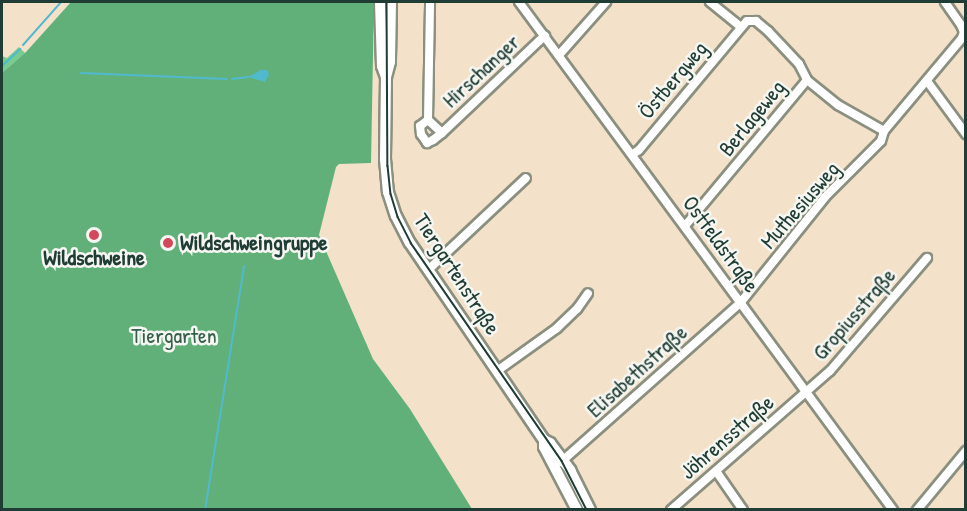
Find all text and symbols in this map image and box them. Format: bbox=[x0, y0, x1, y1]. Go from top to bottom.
street label: Hirschanger bbox=[437, 29, 525, 113]
street label: Östbergweg bbox=[633, 36, 713, 124]
street label: Berlageweg bbox=[713, 75, 791, 161]
street label: Muthesiusweg bbox=[755, 156, 845, 254]
street label: Ostfeldstraße bbox=[677, 191, 765, 297]
street label: Tiergartenstraße bbox=[408, 208, 506, 340]
marker: Wildschweine bbox=[87, 228, 101, 242]
place label: Wildschweingruppe bbox=[180, 230, 328, 256]
marker: Wildschweingruppe bbox=[161, 236, 175, 250]
place label: Wildschweine bbox=[43, 245, 145, 271]
street label: Gropiusstraße bbox=[807, 263, 901, 365]
street label: Elisabethstraße bbox=[581, 319, 693, 423]
park label: Tiergarten bbox=[131, 323, 217, 349]
street label: Jöhrensstraße bbox=[675, 389, 779, 485]

